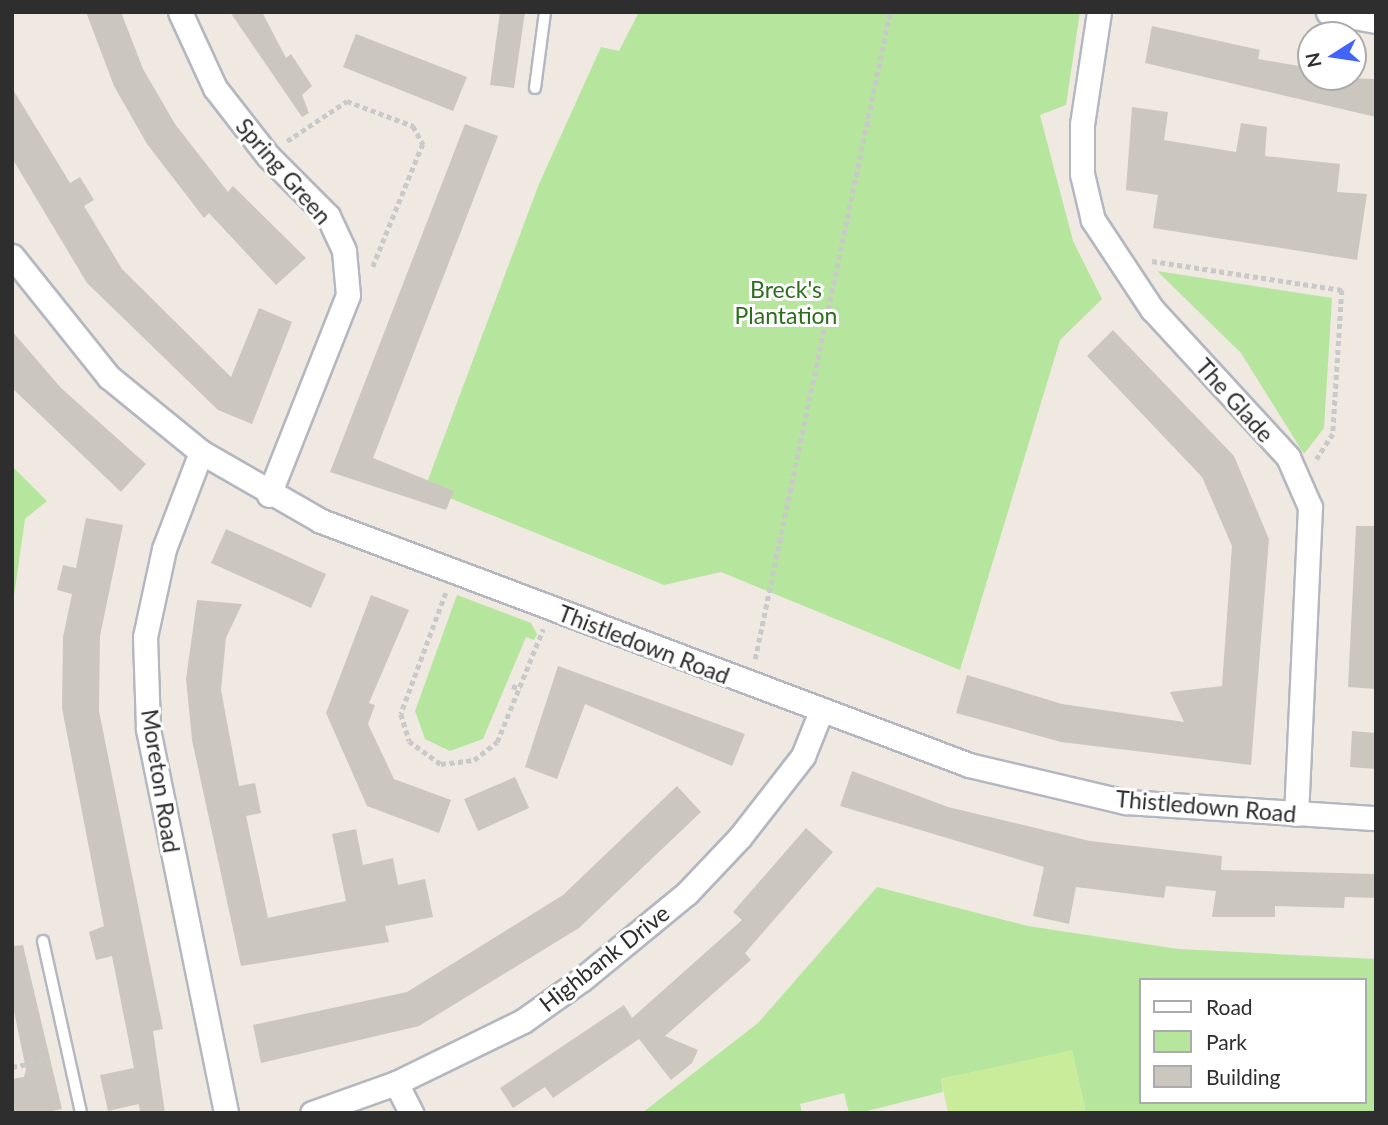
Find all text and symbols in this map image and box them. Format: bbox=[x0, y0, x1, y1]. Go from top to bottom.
north arrow bbox=[1297, 21, 1367, 91]
text: N bbox=[1300, 51, 1326, 70]
street label: Spring Green bbox=[231, 112, 337, 230]
park label: Breck's Plantation bbox=[735, 275, 837, 329]
street label: The Glade bbox=[1190, 353, 1280, 447]
street label: Thistledown Road bbox=[555, 599, 733, 689]
street label: Moreton Road bbox=[136, 707, 186, 855]
street label: Thistledown Road bbox=[1115, 784, 1297, 828]
street label: Highbank Drive bbox=[534, 899, 674, 1017]
legend bbox=[1140, 978, 1367, 1104]
text: Road bbox=[1206, 994, 1253, 1019]
text: Park bbox=[1206, 1029, 1247, 1054]
text: Building bbox=[1206, 1064, 1281, 1089]

